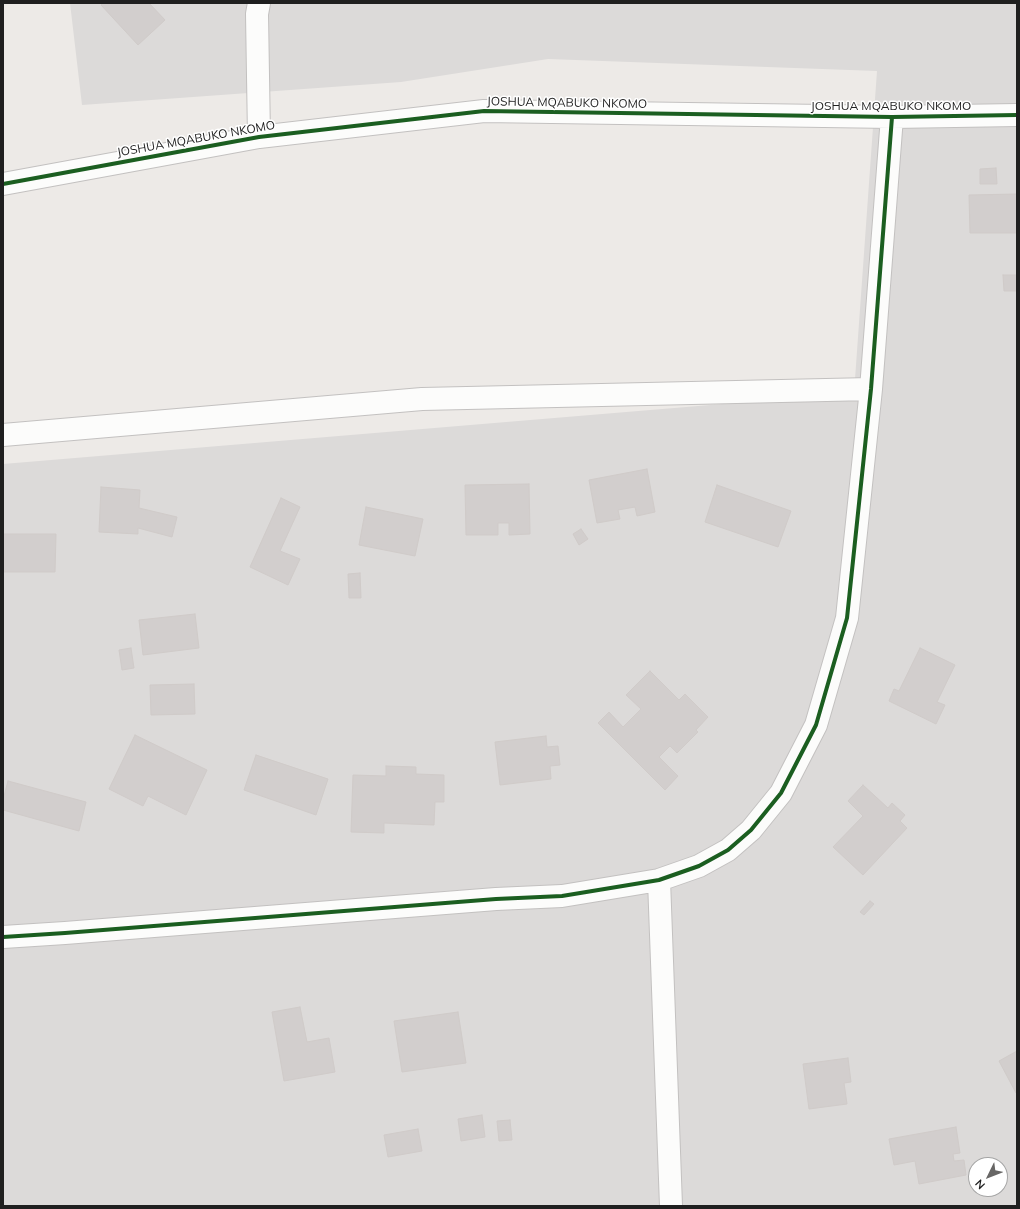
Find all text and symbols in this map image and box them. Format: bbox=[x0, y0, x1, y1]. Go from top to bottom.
street label: JOSHUA MQABUKO NKOMO bbox=[487, 94, 647, 112]
street label: JOSHUA MQABUKO NKOMO bbox=[811, 99, 971, 113]
street label: JOSHUA MQABUKO NKOMO bbox=[116, 118, 276, 160]
north arrow bbox=[968, 1157, 1008, 1197]
text: N bbox=[972, 1177, 988, 1192]

